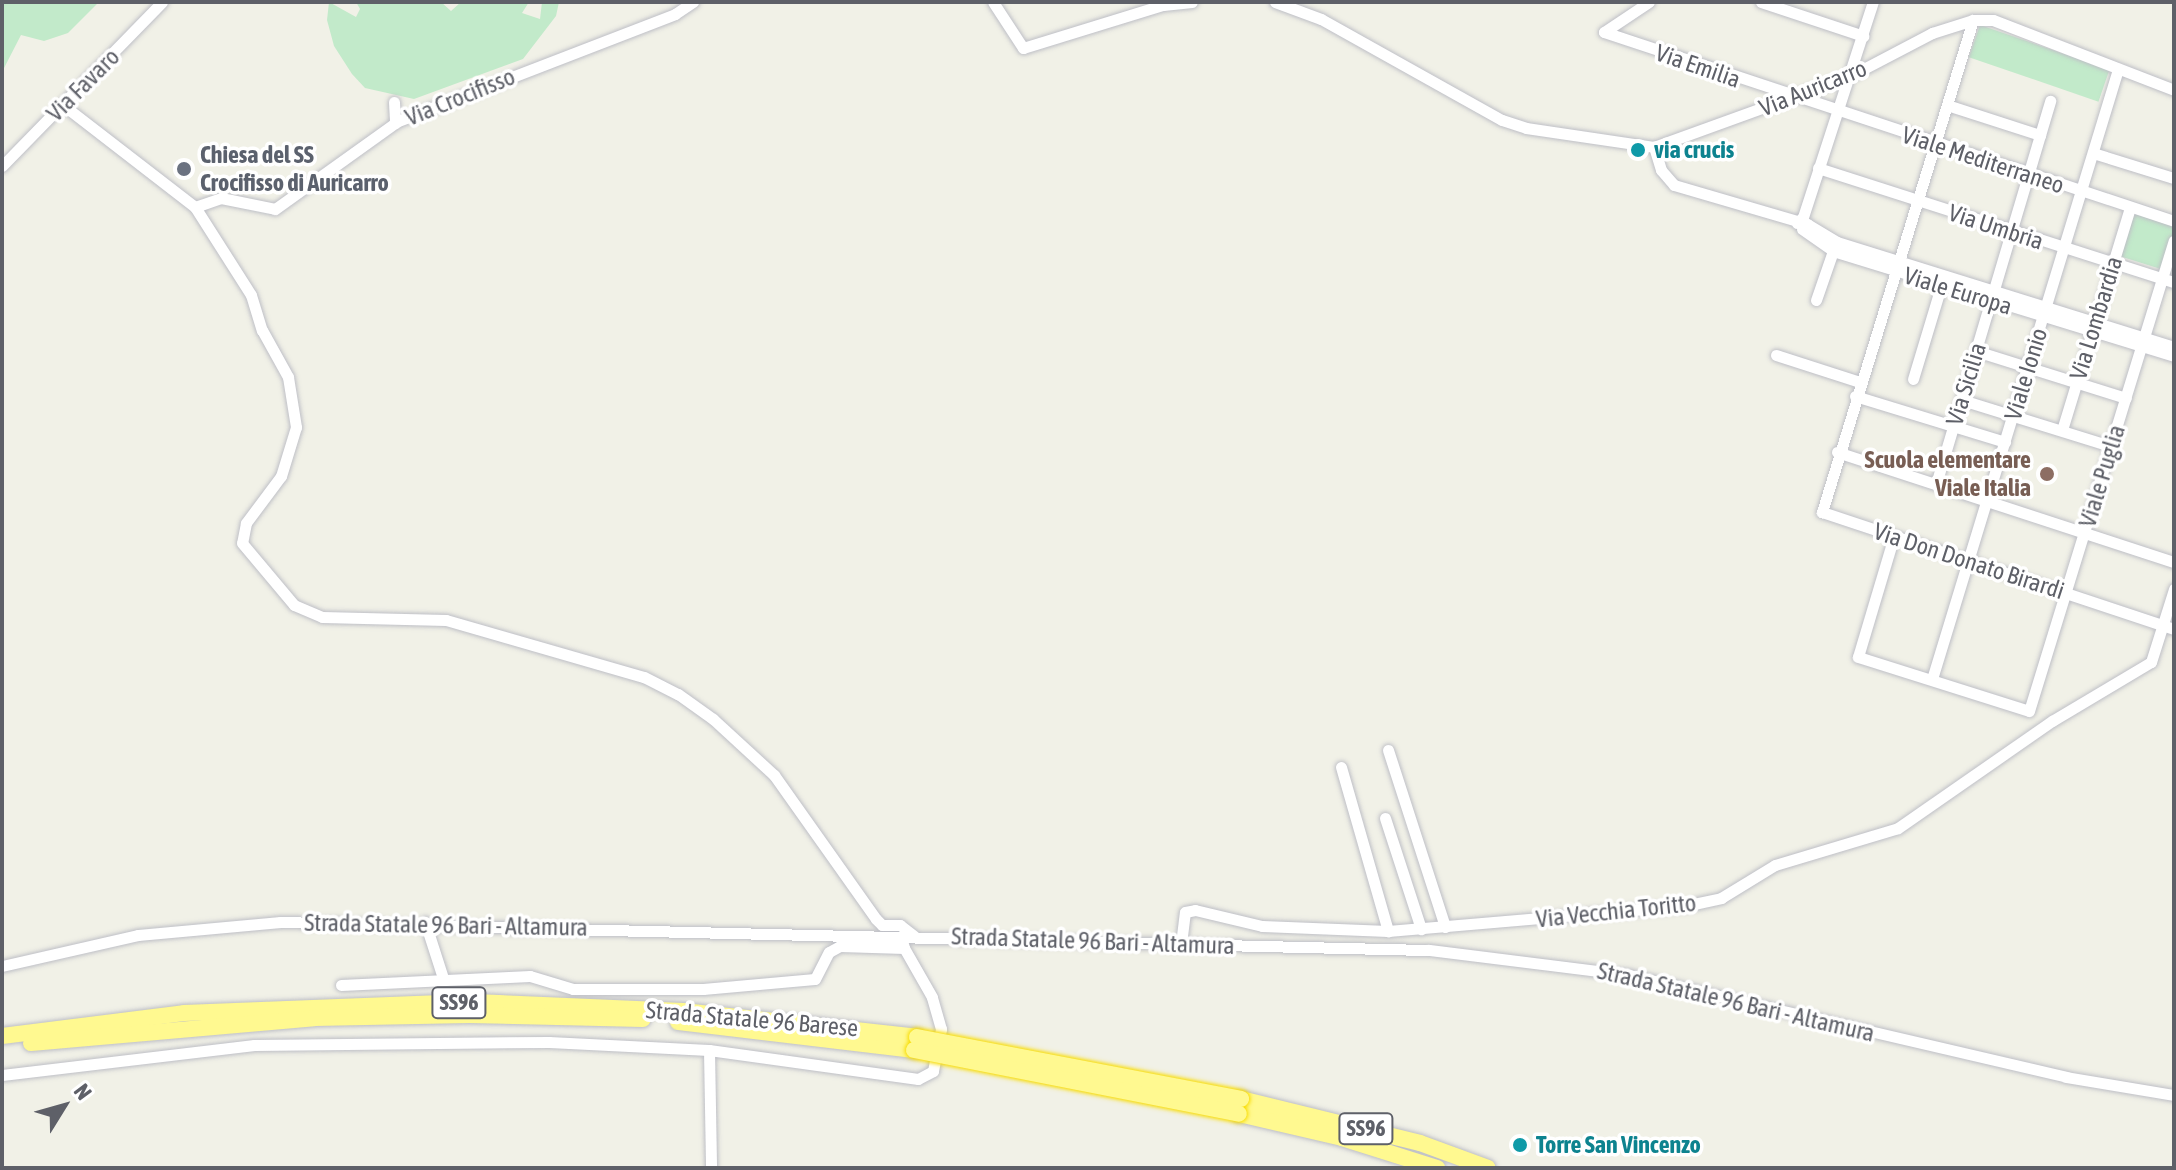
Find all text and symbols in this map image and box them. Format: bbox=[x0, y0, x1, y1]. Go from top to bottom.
street label: Via Emilia bbox=[1652, 38, 1744, 94]
street label: Via Favaro bbox=[41, 43, 125, 127]
street label: Via Auricarro bbox=[1755, 53, 1871, 123]
street label: Via Crocifisso bbox=[401, 62, 519, 132]
street label: Viale Mediterraneo bbox=[1898, 120, 2068, 200]
place label: via crucis bbox=[1654, 136, 1734, 164]
place label: Chiesa del SS Crocifisso di Auricarro bbox=[200, 141, 389, 197]
marker: via crucis bbox=[1629, 141, 1647, 159]
marker: Chiesa del SS Crocifisso di Auricarro bbox=[175, 160, 193, 178]
street label: Via Umbria bbox=[1945, 198, 2047, 256]
street label: Via Lombardia bbox=[2064, 253, 2128, 383]
street label: Viale Europa bbox=[1900, 261, 2016, 321]
street label: Viale Ionio bbox=[1998, 325, 2054, 423]
street label: Via Sicilia bbox=[1940, 339, 1992, 429]
street label: Viale Puglia bbox=[2073, 421, 2131, 531]
place label: Scuola elementare Viale Italia bbox=[1865, 446, 2031, 502]
marker: Scuola elementare Viale Italia bbox=[2038, 465, 2056, 483]
street label: Via Don Donato Birardi bbox=[1870, 517, 2068, 605]
street label: Via Vecchia Toritto bbox=[1535, 888, 1697, 934]
street label: Strada Statale 96 Bari - Altamura bbox=[304, 908, 588, 942]
street label: Strada Statale 96 Bari - Altamura bbox=[951, 922, 1235, 960]
street label: Strada Statale 96 Bari - Altamura bbox=[1595, 956, 1877, 1048]
road number: SS96 bbox=[431, 985, 487, 1021]
street label: Strada Statale 96 Barese bbox=[645, 995, 859, 1043]
north arrow bbox=[24, 1066, 104, 1146]
text: N bbox=[69, 1079, 97, 1105]
road number: SS96 bbox=[1338, 1111, 1394, 1147]
place label: Torre San Vincenzo bbox=[1536, 1131, 1701, 1159]
marker: Torre San Vincenzo bbox=[1511, 1136, 1529, 1154]

